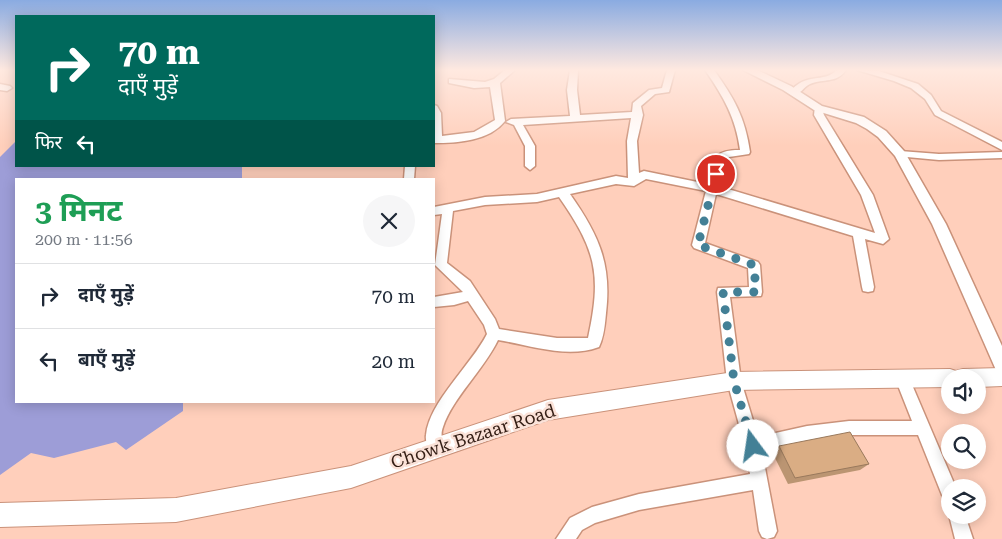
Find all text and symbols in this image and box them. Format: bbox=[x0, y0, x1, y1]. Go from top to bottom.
text: 70 m bbox=[118, 32, 200, 73]
icon: right bbox=[35, 35, 100, 100]
text: दाएँ मुड़ें bbox=[118, 74, 178, 99]
icon: left bbox=[72, 130, 100, 158]
text: फिर bbox=[35, 131, 62, 154]
pin bbox=[695, 153, 737, 195]
icon: arrive bbox=[702, 160, 730, 188]
text: 3 मिनट bbox=[35, 193, 122, 228]
button: close bbox=[363, 195, 415, 247]
text: 200 m · 11:56 bbox=[35, 230, 133, 249]
icon: right bbox=[35, 282, 63, 310]
text: दाएँ मुड़ें bbox=[78, 283, 134, 306]
text: 70 m bbox=[372, 285, 415, 308]
icon: left bbox=[35, 347, 63, 375]
text: बाएँ मुड़ें bbox=[78, 348, 135, 371]
text: 20 m bbox=[372, 350, 415, 373]
map controls bbox=[941, 369, 986, 524]
button: sound bbox=[941, 369, 986, 414]
street label: Chowk Bazaar Road bbox=[388, 399, 558, 473]
position arrow bbox=[726, 419, 778, 471]
button: search bbox=[941, 424, 986, 469]
button: layers bbox=[941, 479, 986, 524]

